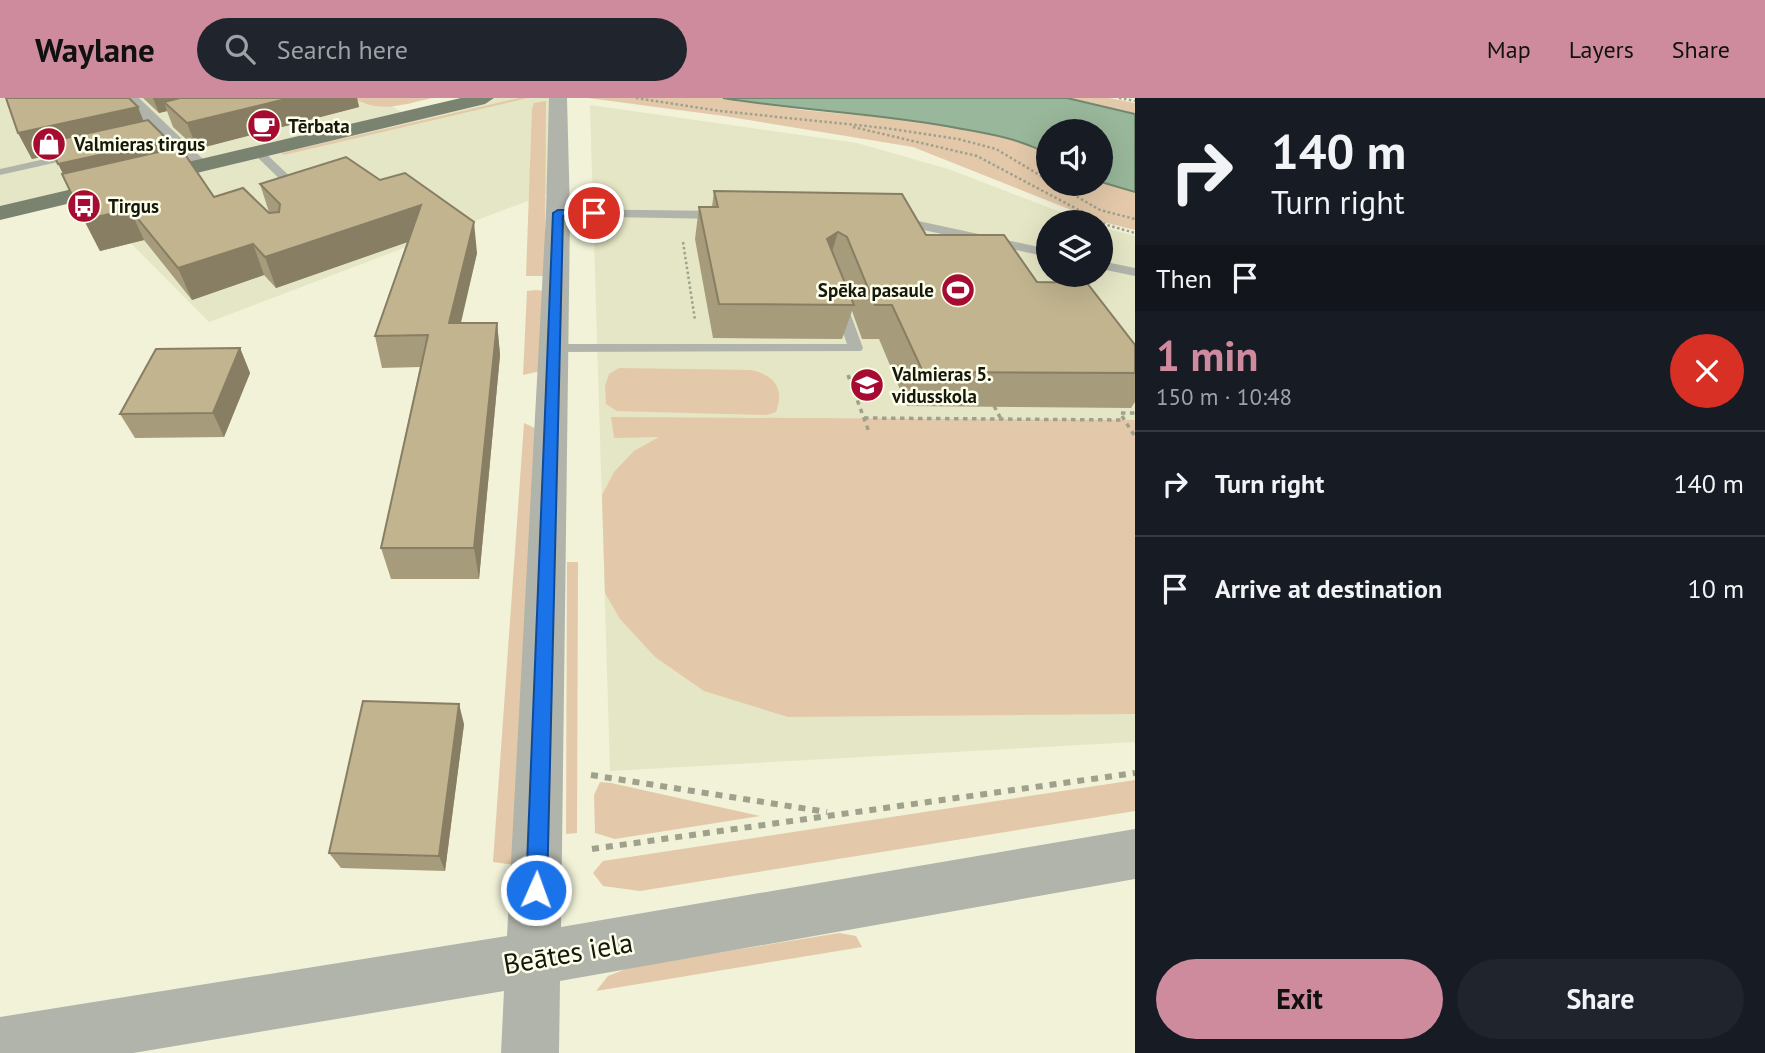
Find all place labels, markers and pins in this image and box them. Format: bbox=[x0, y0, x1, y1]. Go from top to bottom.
cafe icon: Tērbata bbox=[245, 107, 283, 145]
place label: Tērbata bbox=[288, 114, 350, 138]
shop icon: Valmieras tirgus bbox=[30, 125, 68, 163]
place label: Valmieras tirgus bbox=[73, 132, 205, 156]
pin bbox=[564, 183, 624, 243]
bus stop icon: Tirgus bbox=[65, 187, 103, 225]
place label: Tirgus bbox=[108, 194, 159, 218]
sports icon: Spēka pasaule bbox=[939, 271, 977, 309]
place label: Spēka pasaule bbox=[818, 278, 934, 302]
place label: Valmieras 5. vidusskola bbox=[891, 362, 992, 408]
school or university icon: Valmieras 5. vidusskola bbox=[848, 366, 886, 404]

